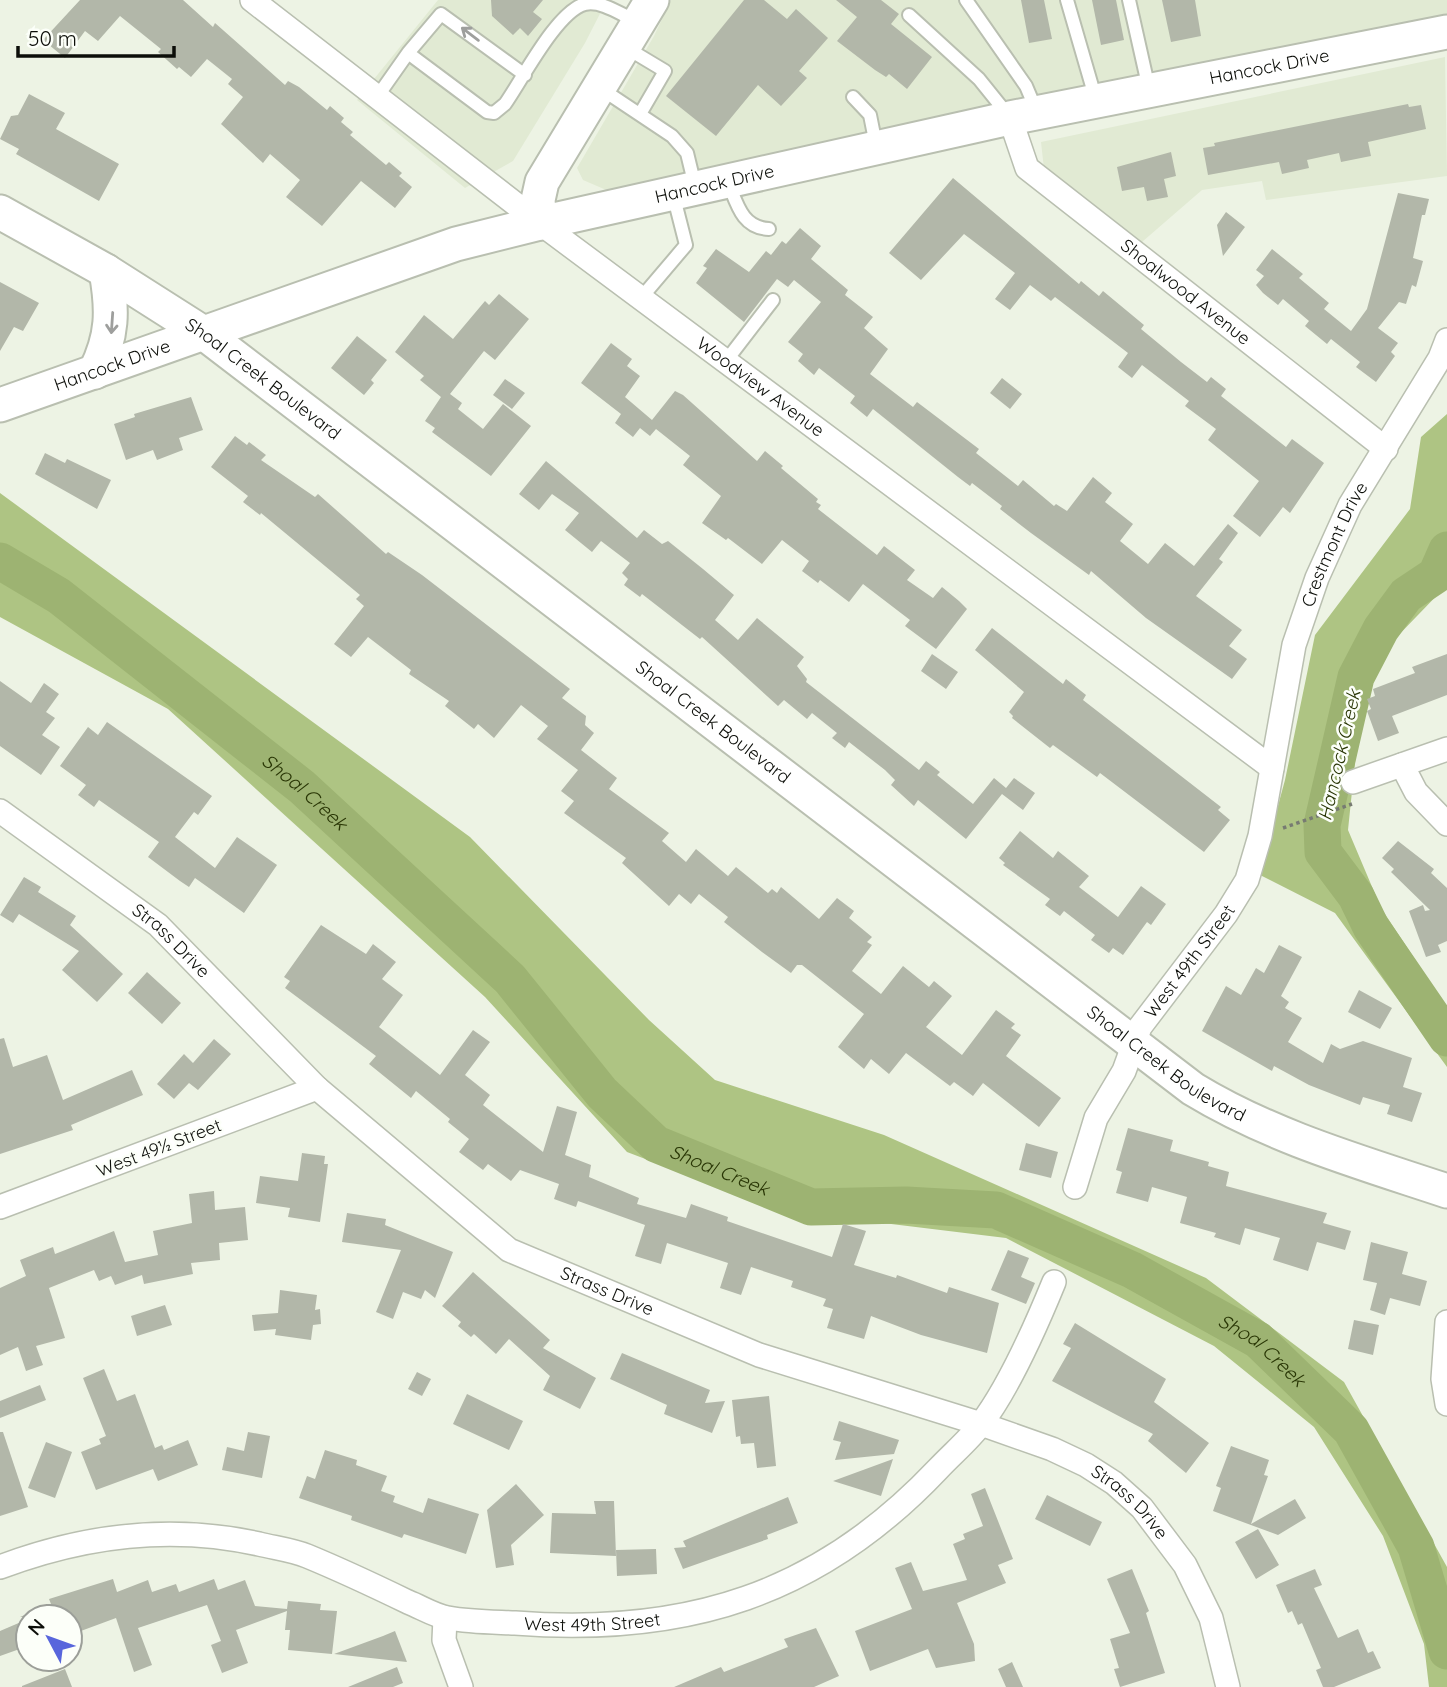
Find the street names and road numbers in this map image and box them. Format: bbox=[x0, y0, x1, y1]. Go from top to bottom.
street label: Hancock Drive bbox=[1207, 43, 1331, 90]
street label: Hancock Drive bbox=[652, 159, 776, 208]
street label: Shoalwood Avenue bbox=[1116, 234, 1255, 350]
street label: Shoal Creek Boulevard bbox=[181, 312, 346, 445]
street label: Woodview Avenue bbox=[692, 332, 829, 442]
street label: Hancock Drive bbox=[51, 334, 173, 396]
street label: Crestmont Drive bbox=[1296, 477, 1372, 610]
street label: Shoal Creek Boulevard bbox=[631, 655, 795, 788]
street label: Strass Drive bbox=[128, 898, 215, 983]
street label: West 49th Street bbox=[1139, 900, 1240, 1022]
street label: Shoal Creek Boulevard bbox=[1082, 1000, 1250, 1127]
street label: West 49½ Street bbox=[93, 1113, 225, 1182]
street label: Strass Drive bbox=[557, 1261, 657, 1320]
street label: Strass Drive bbox=[1087, 1459, 1174, 1544]
street label: West 49th Street bbox=[523, 1607, 662, 1636]

